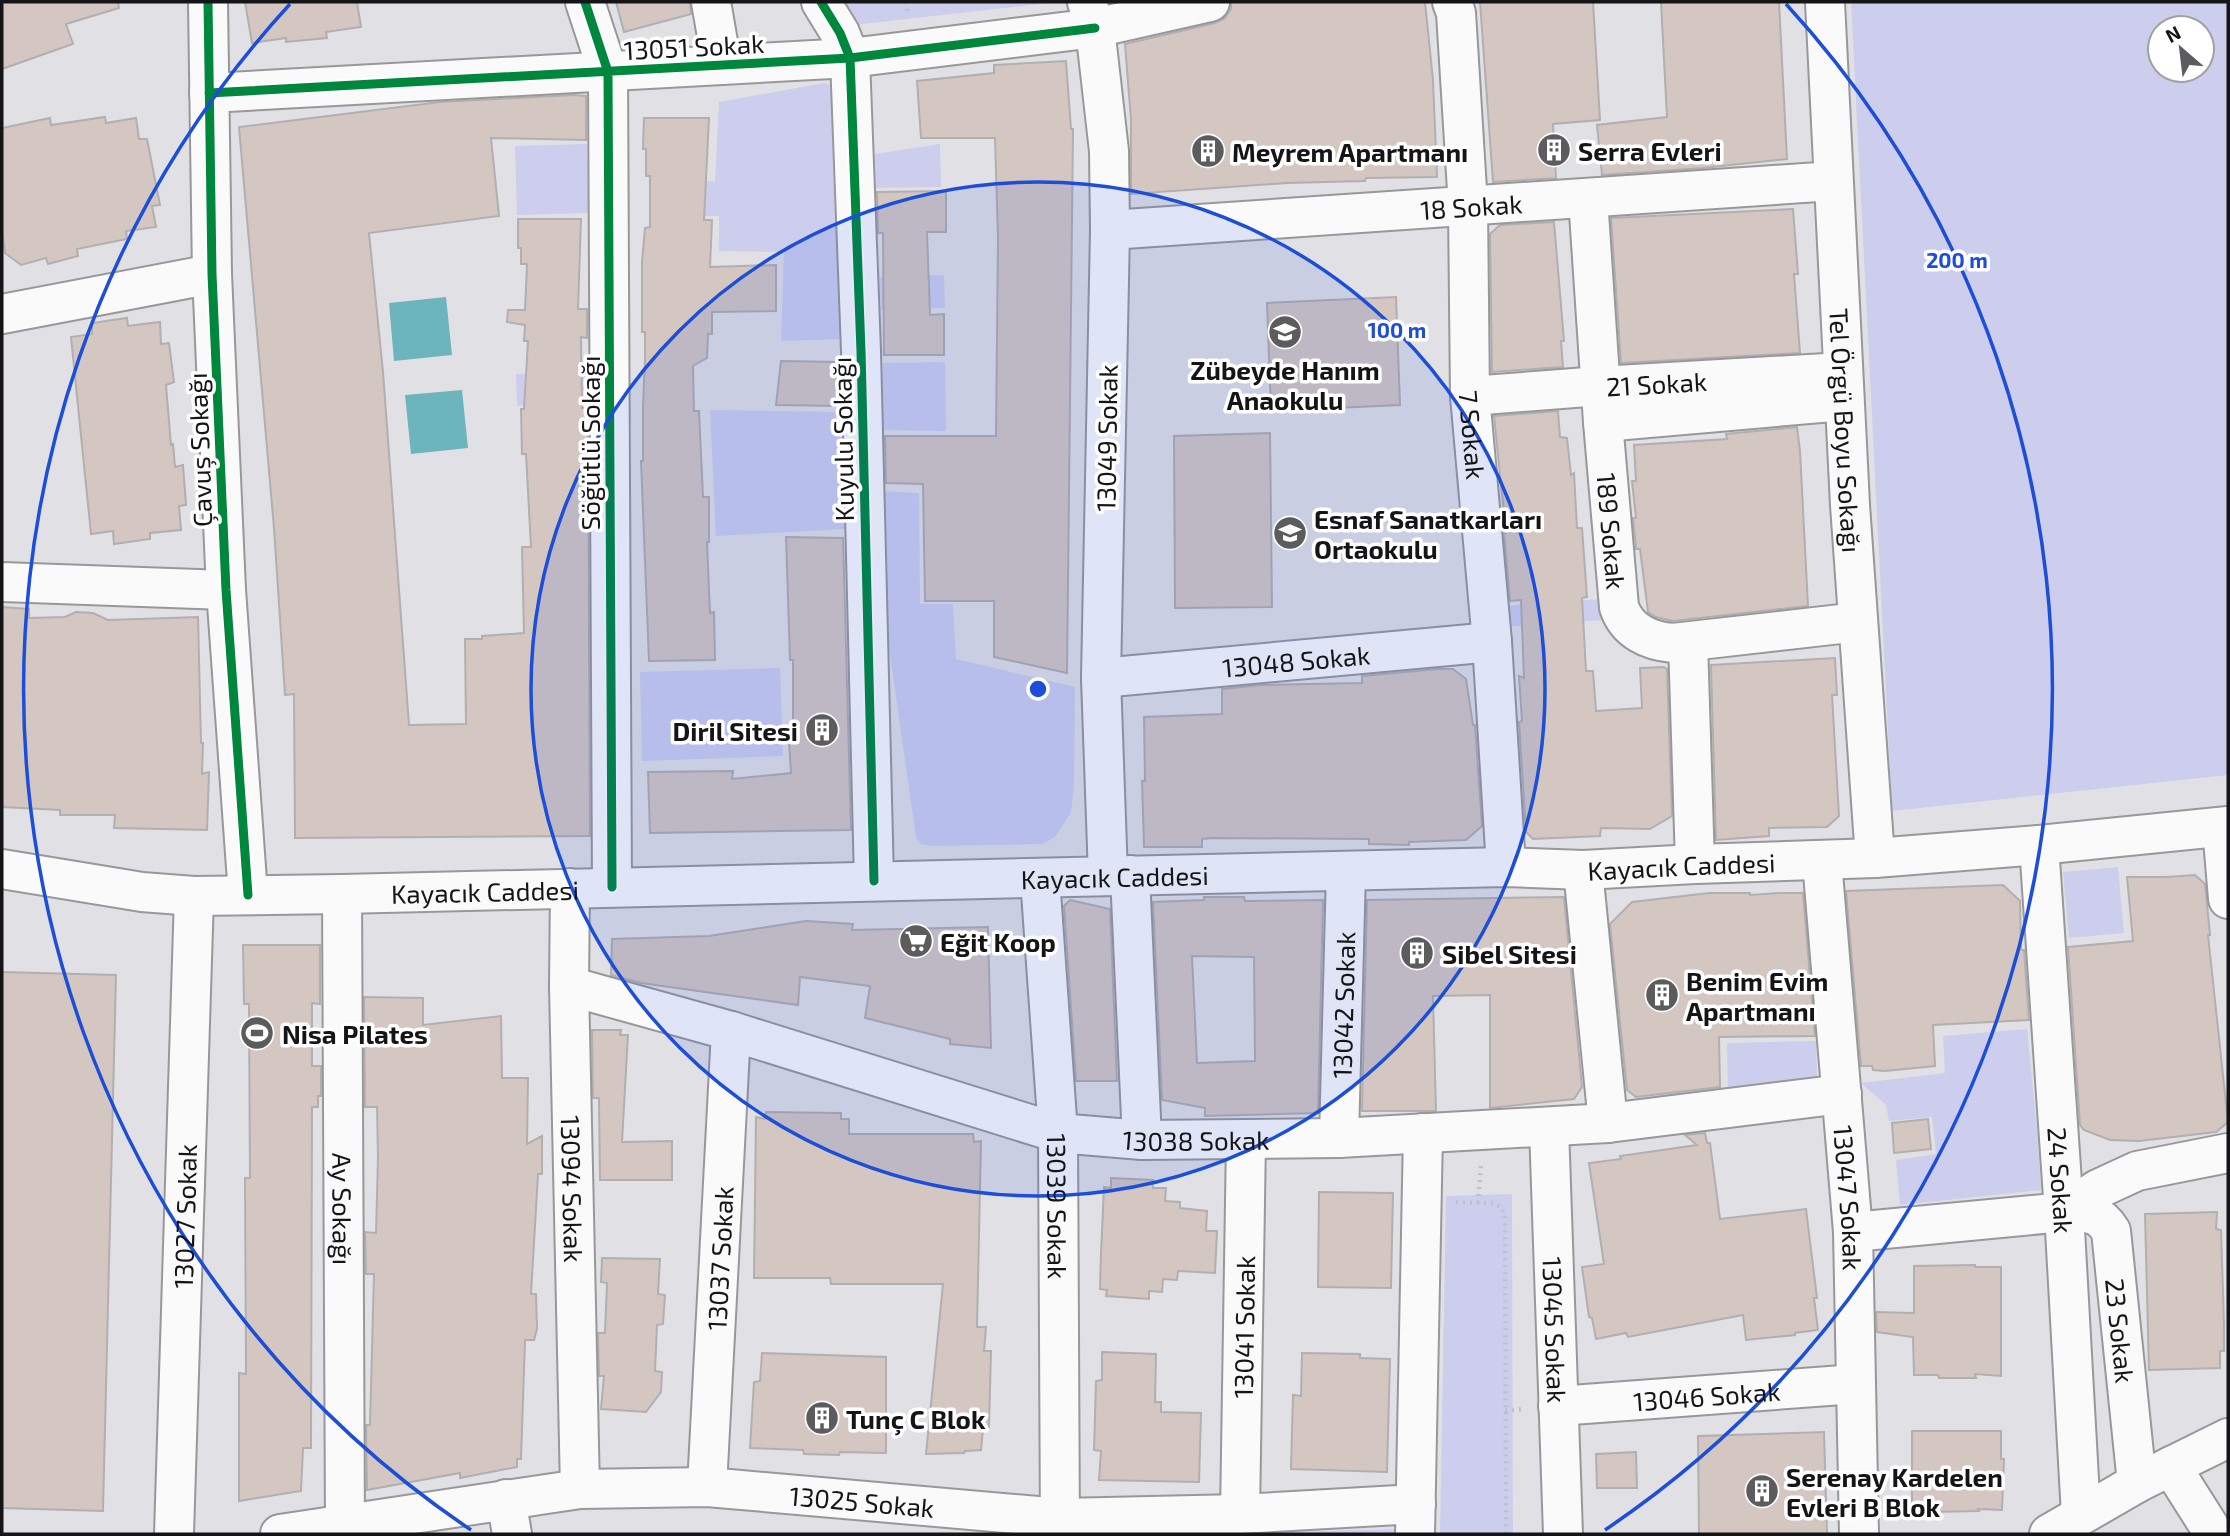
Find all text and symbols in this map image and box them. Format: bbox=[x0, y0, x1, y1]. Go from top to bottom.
north arrow bbox=[2146, 14, 2216, 84]
text: N bbox=[2161, 20, 2184, 47]
street label: 13051 Sokak bbox=[623, 27, 765, 65]
building icon: Serra Evleri bbox=[1535, 131, 1573, 169]
building icon: Meyrem Apartmanı bbox=[1189, 132, 1227, 170]
place label: Serra Evleri bbox=[1578, 135, 1722, 166]
place label: Meyrem Apartmanı bbox=[1232, 136, 1468, 168]
street label: 18 Sokak bbox=[1419, 187, 1523, 224]
text: 200 m bbox=[1926, 247, 1988, 272]
street label: Tel Örgü Boyu Sokağı bbox=[1825, 307, 1869, 554]
school or university icon: Zübeyde Hanım Anaokulu bbox=[1266, 313, 1304, 351]
text: 100 m bbox=[1368, 317, 1426, 342]
place label: Zübeyde Hanım Anaokulu bbox=[1190, 354, 1380, 415]
street label: Söğütlü Sokağı bbox=[574, 356, 605, 530]
street label: Kuyulu Sokağı bbox=[825, 356, 859, 522]
street label: 13049 Sokak bbox=[1089, 364, 1123, 512]
street label: 21 Sokak bbox=[1605, 364, 1708, 401]
street label: Çavuş Sokağı bbox=[181, 372, 219, 528]
street label: 7 Sokak bbox=[1454, 389, 1493, 481]
street label: 189 Sokak bbox=[1592, 471, 1633, 591]
place label: Esnaf Sanatkarları Ortaokulu bbox=[1314, 503, 1542, 564]
school or university icon: Esnaf Sanatkarları Ortaokulu bbox=[1271, 514, 1309, 552]
street label: 13048 Sokak bbox=[1221, 638, 1371, 682]
centre of rings bbox=[1026, 677, 1050, 701]
building icon: Diril Sitesi bbox=[803, 711, 841, 749]
place label: Diril Sitesi bbox=[672, 715, 798, 746]
street label: Kayacık Caddesi bbox=[1587, 846, 1776, 885]
street label: Kayacık Caddesi bbox=[1020, 858, 1209, 894]
street label: Kayacık Caddesi bbox=[391, 873, 579, 908]
supermarket icon: Eğit Koop bbox=[897, 922, 935, 960]
place label: Eğit Koop bbox=[940, 926, 1056, 957]
street label: 13042 Sokak bbox=[1325, 931, 1360, 1079]
building icon: Sibel Sitesi bbox=[1398, 934, 1436, 972]
place label: Sibel Sitesi bbox=[1442, 938, 1577, 969]
place label: Benim Evim Apartmanı bbox=[1686, 965, 1828, 1026]
building icon: Benim Evim Apartmanı bbox=[1643, 976, 1681, 1014]
sports icon: Nisa Pilates bbox=[238, 1014, 276, 1052]
place label: Nisa Pilates bbox=[282, 1018, 428, 1049]
street label: 13094 Sokak bbox=[556, 1115, 591, 1263]
street label: 13038 Sokak bbox=[1121, 1123, 1270, 1156]
street label: 13047 Sokak bbox=[1829, 1124, 1869, 1271]
street label: 24 Sokak bbox=[2043, 1126, 2081, 1234]
street label: 13039 Sokak bbox=[1043, 1133, 1074, 1279]
street label: 13027 Sokak bbox=[166, 1144, 202, 1289]
street label: Ay Sokağı bbox=[328, 1153, 359, 1265]
street label: 13037 Sokak bbox=[700, 1185, 738, 1331]
street label: 13041 Sokak bbox=[1226, 1255, 1260, 1399]
street label: 13045 Sokak bbox=[1538, 1256, 1574, 1404]
street label: 23 Sokak bbox=[2100, 1277, 2142, 1384]
street label: 13046 Sokak bbox=[1632, 1374, 1781, 1416]
building icon: Tunç C Blok bbox=[803, 1399, 841, 1437]
place label: Tunç C Blok bbox=[846, 1403, 986, 1436]
place label: Serenay Kardelen Evleri B Blok bbox=[1786, 1461, 2003, 1522]
building icon: Serenay Kardelen Evleri B Blok bbox=[1743, 1472, 1781, 1510]
street label: 13025 Sokak bbox=[788, 1479, 936, 1522]

